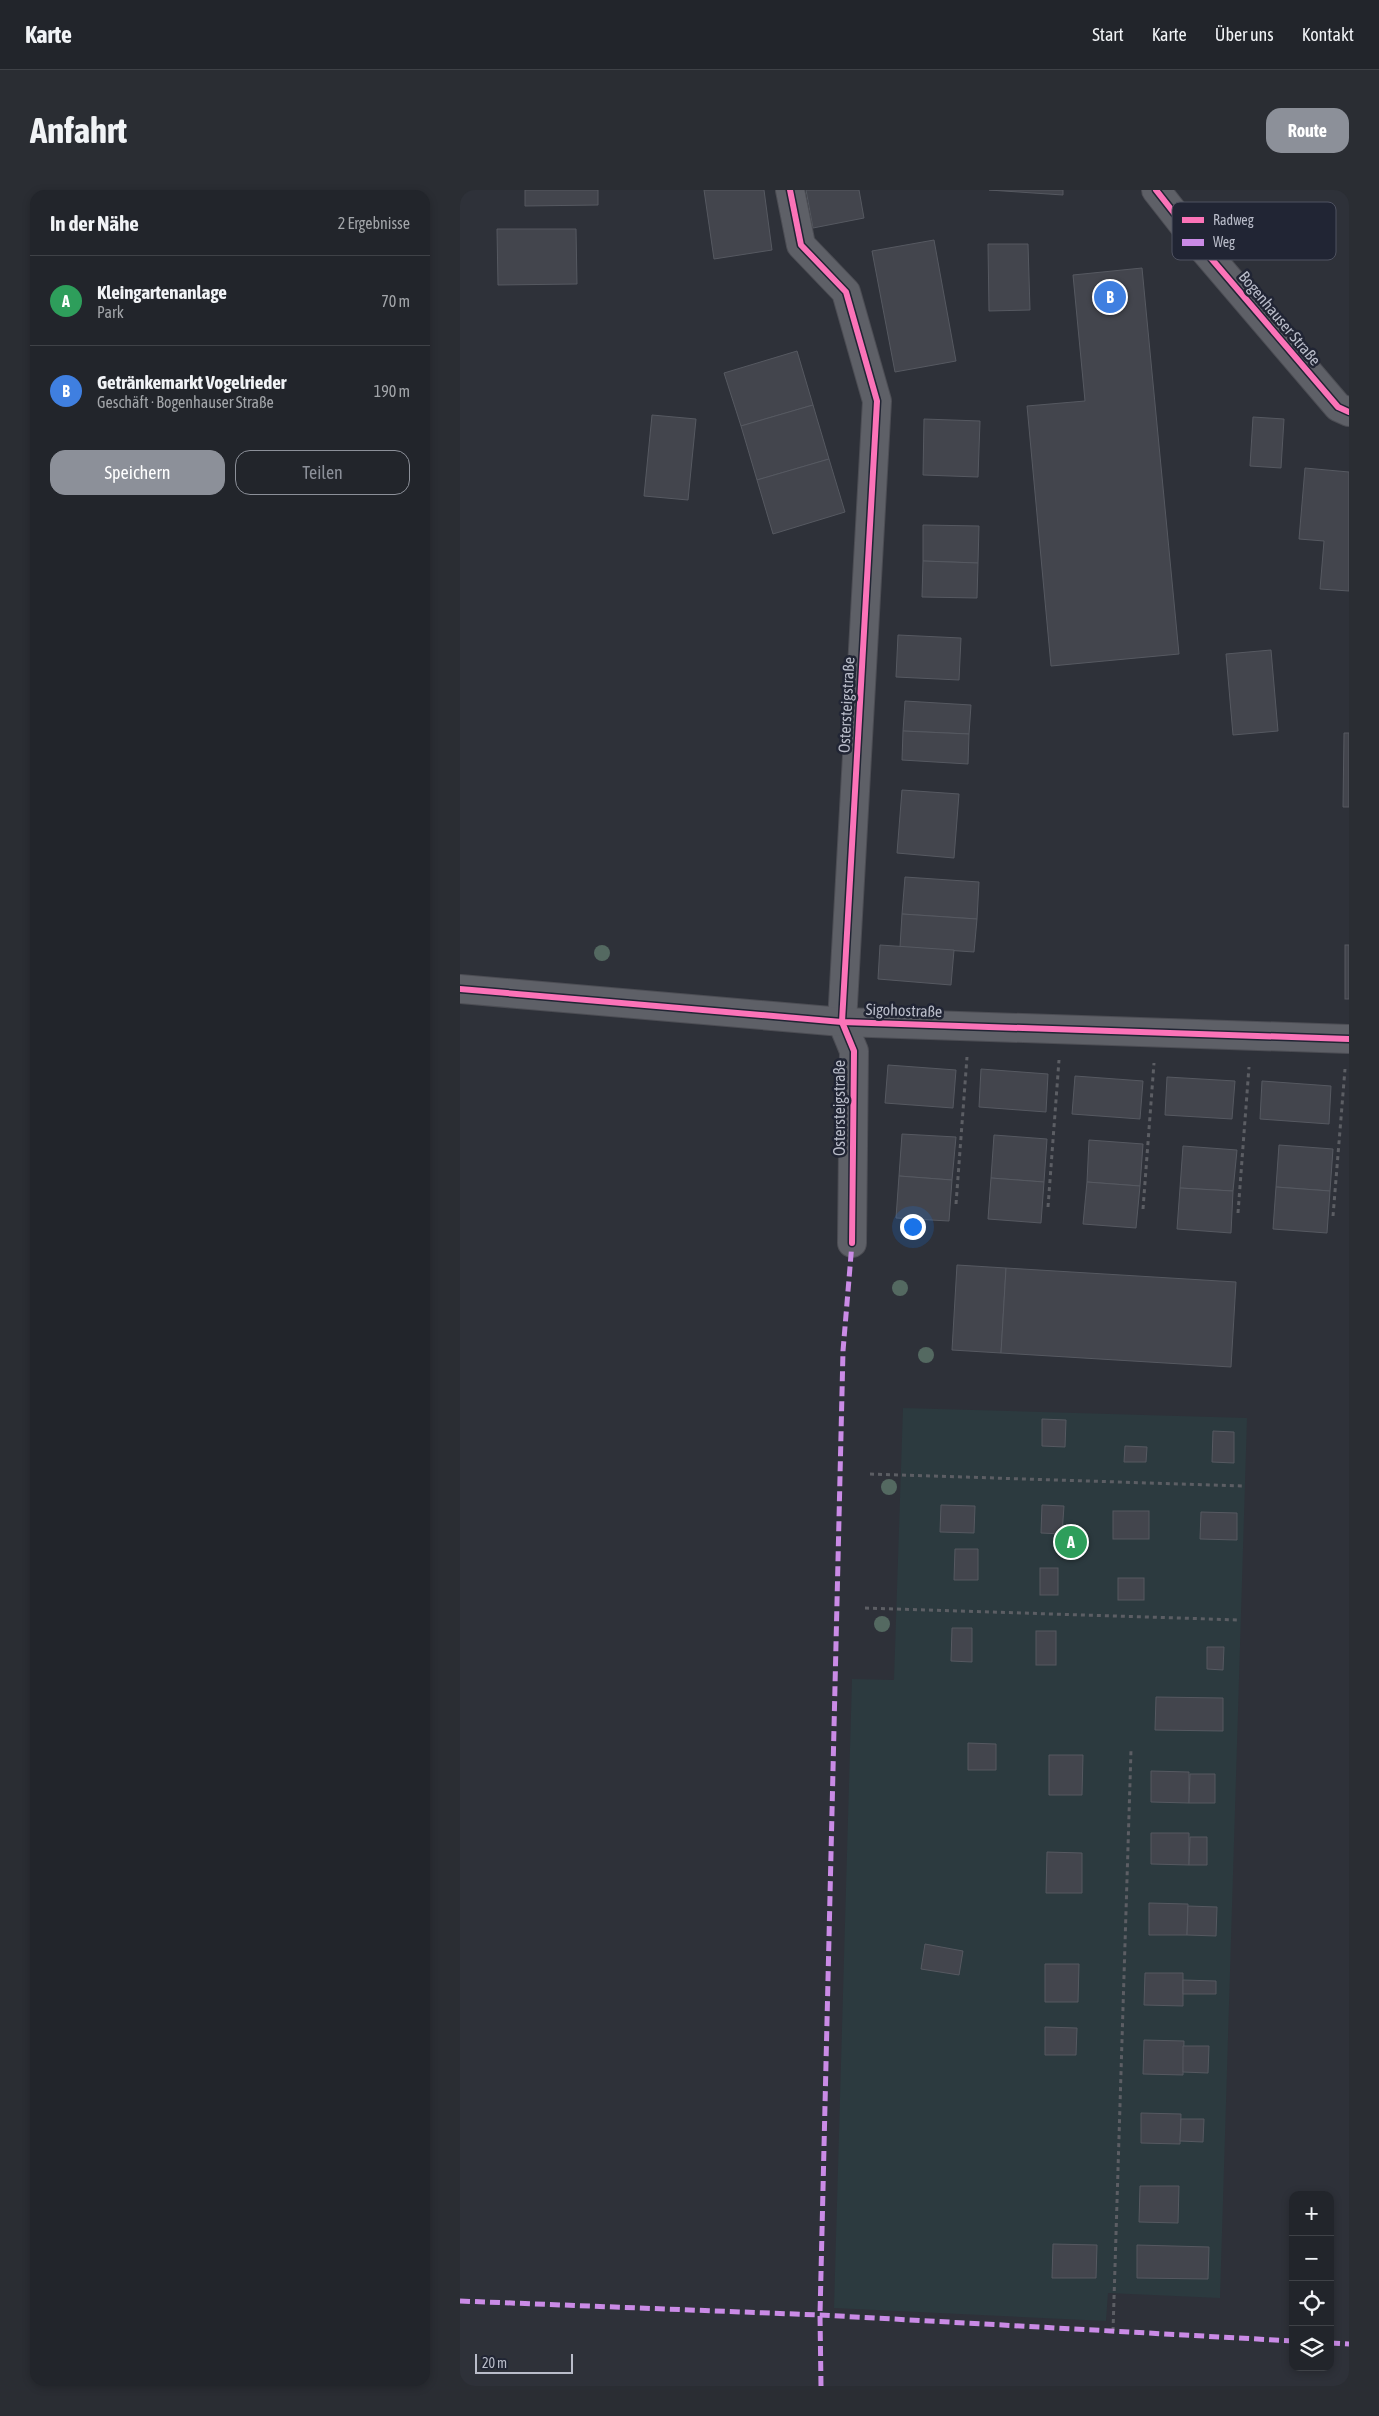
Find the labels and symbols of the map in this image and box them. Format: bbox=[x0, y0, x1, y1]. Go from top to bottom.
legend bbox=[1172, 202, 1336, 260]
text: Radweg bbox=[1213, 212, 1254, 228]
text: Weg bbox=[1213, 234, 1235, 250]
street label: Bogenhauser Straße bbox=[1235, 267, 1325, 369]
pin: B bbox=[1094, 278, 1126, 316]
street label: Ostersteigstraße bbox=[834, 656, 859, 754]
street label: Sigohostraße bbox=[865, 1000, 943, 1021]
street label: Ostersteigstraße bbox=[830, 1060, 849, 1156]
your location bbox=[900, 1214, 926, 1240]
pin: A bbox=[1055, 1523, 1087, 1561]
scale bar bbox=[475, 2351, 572, 2374]

